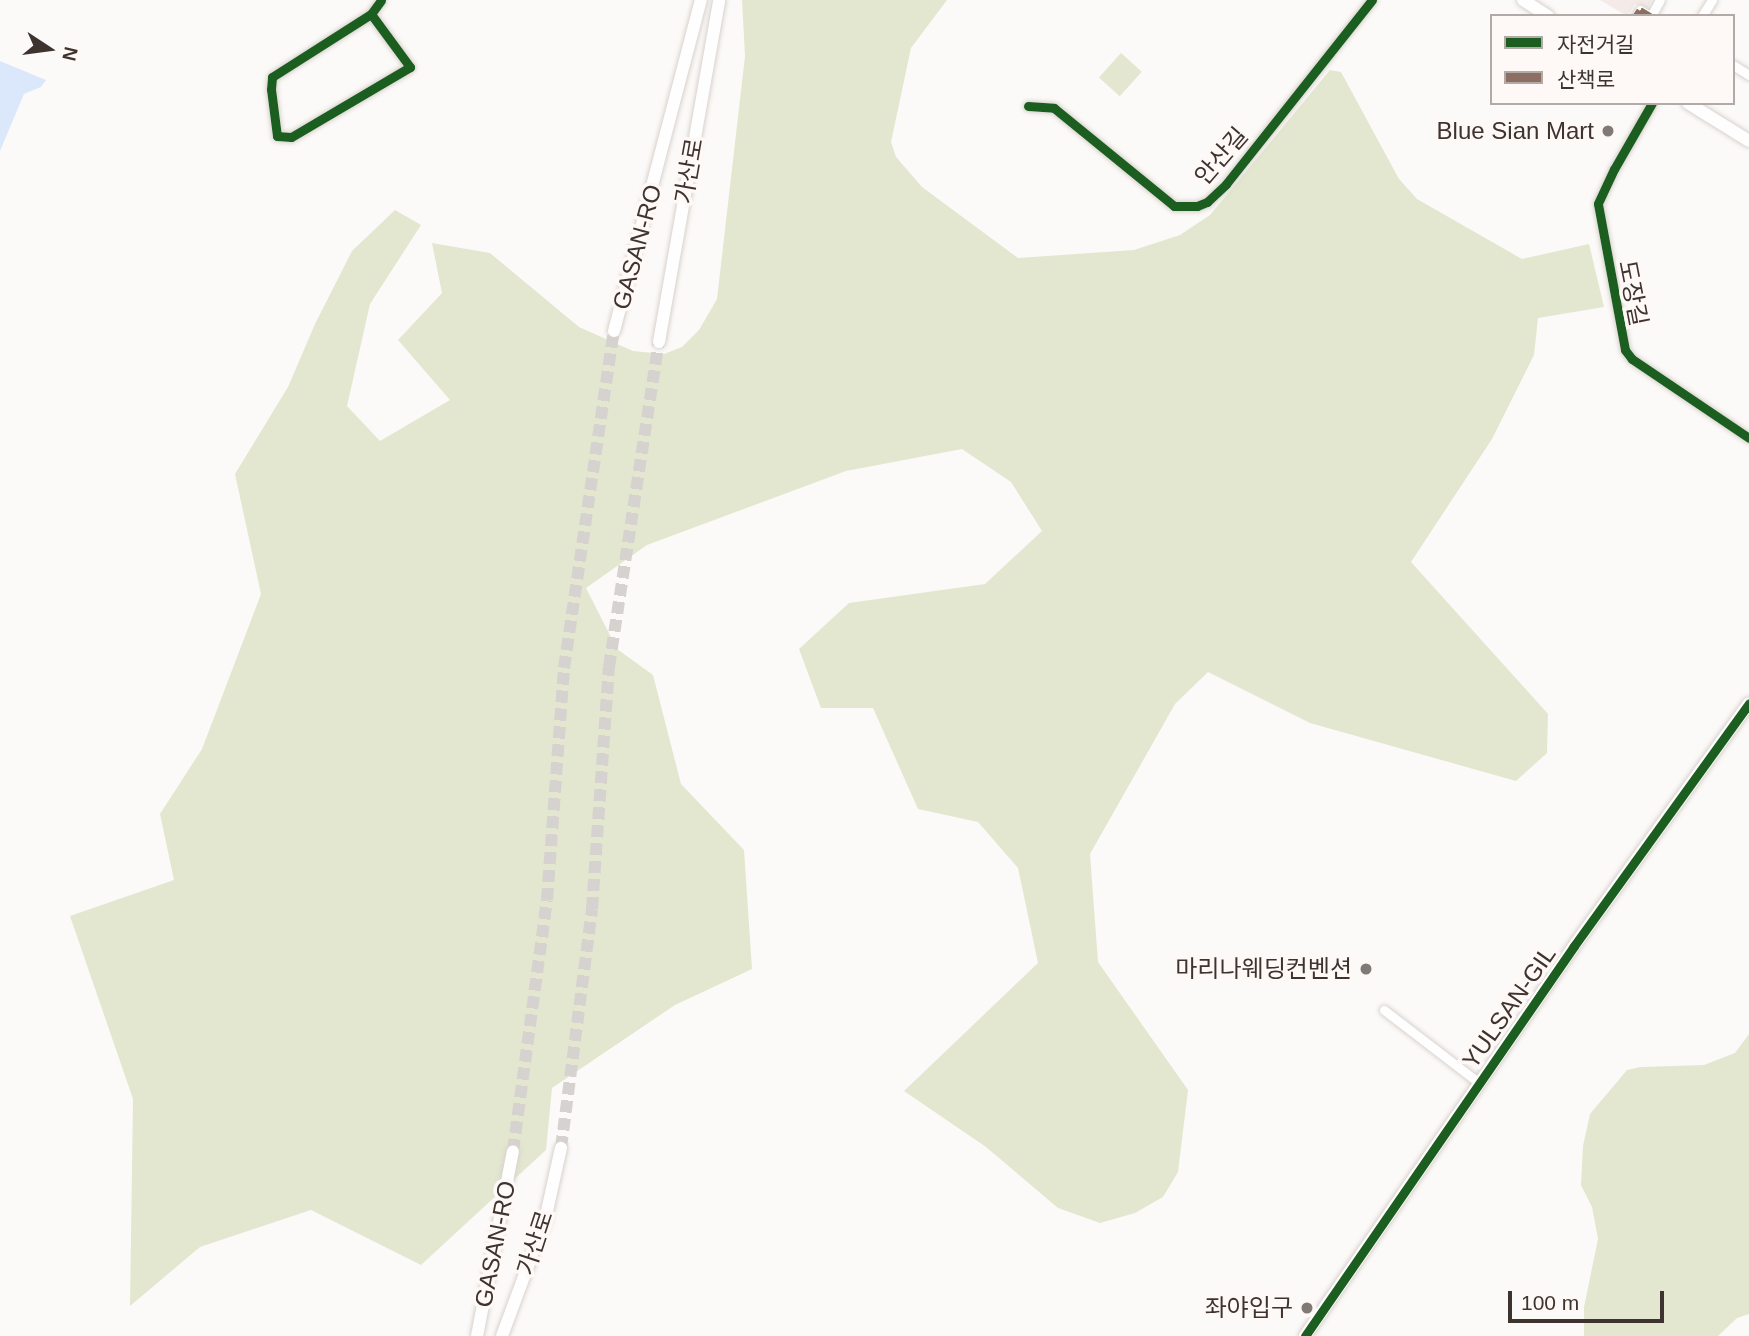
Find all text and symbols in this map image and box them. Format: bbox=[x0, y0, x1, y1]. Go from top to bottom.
north arrow bbox=[14, 14, 84, 84]
legend bbox=[1490, 14, 1735, 105]
text: 자전거길 bbox=[1557, 33, 1634, 56]
text: N bbox=[58, 45, 82, 63]
text: 산책로 bbox=[1557, 68, 1615, 91]
place label: Blue Sian Mart bbox=[1437, 117, 1594, 145]
street label: 안산길 bbox=[1188, 122, 1254, 190]
marker: Blue Sian Mart bbox=[1600, 123, 1616, 139]
street label: 가산로 bbox=[669, 136, 709, 206]
street label: GASAN-RO bbox=[607, 181, 667, 313]
street label: 도장길 bbox=[1613, 258, 1653, 328]
street label: YULSAN-GIL bbox=[1456, 940, 1562, 1074]
place label: 마리나웨딩컨벤션 bbox=[1175, 955, 1352, 983]
marker: 마리나웨딩컨벤션 bbox=[1358, 961, 1374, 977]
street label: GASAN-RO bbox=[469, 1178, 521, 1310]
street label: 가산로 bbox=[511, 1207, 559, 1279]
scale bar bbox=[1511, 1276, 1667, 1320]
text: 100 m bbox=[1521, 1291, 1579, 1314]
place label: 좌야입구 bbox=[1205, 1294, 1293, 1322]
marker: 좌야입구 bbox=[1299, 1300, 1315, 1316]

